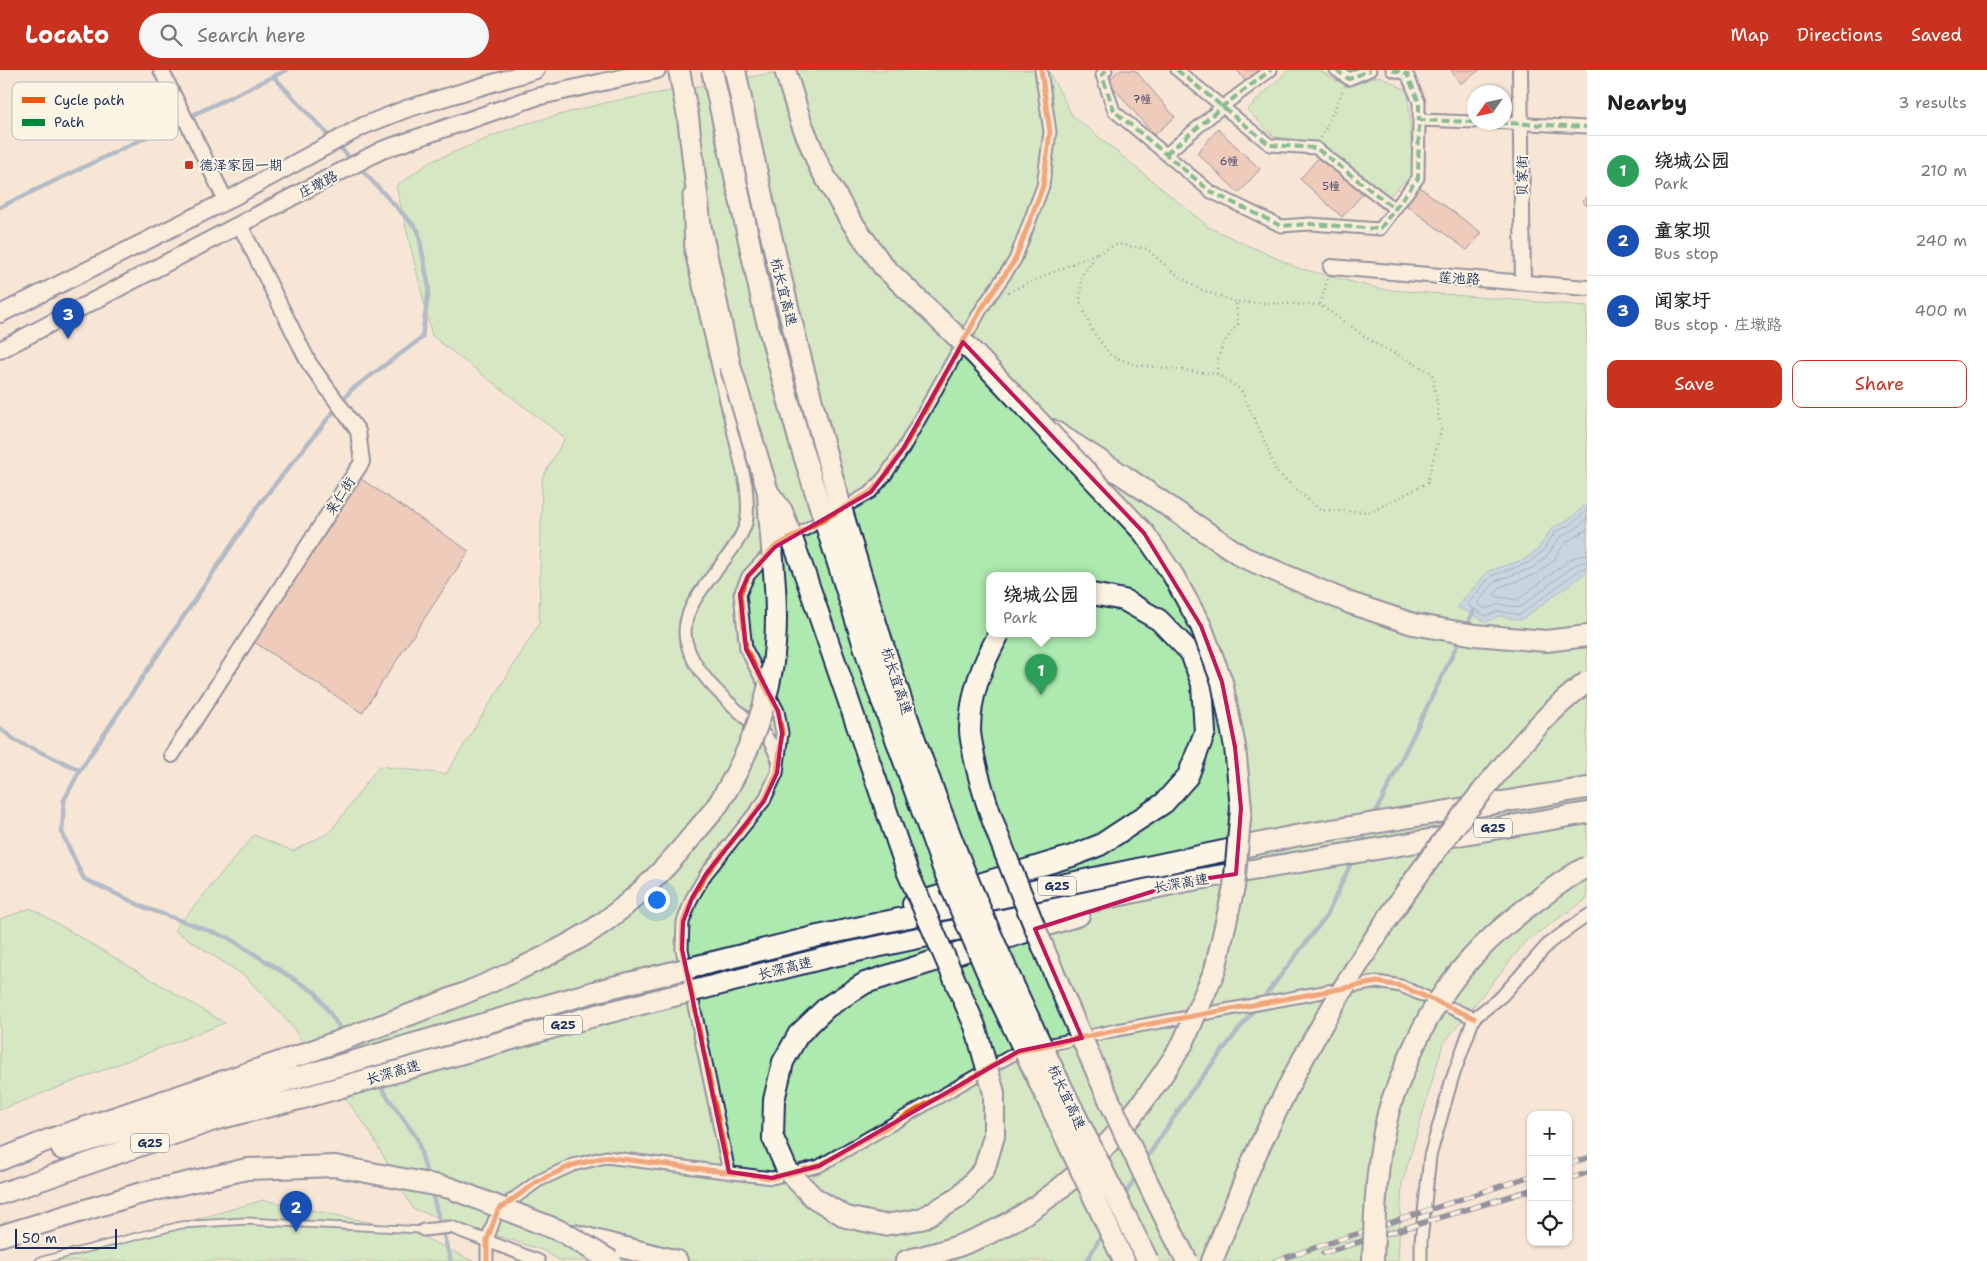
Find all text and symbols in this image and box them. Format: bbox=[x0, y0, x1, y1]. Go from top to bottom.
search box bbox=[139, 13, 489, 58]
text: Locato bbox=[25, 19, 109, 51]
icon: search bbox=[157, 21, 185, 49]
text: Search here bbox=[197, 23, 306, 48]
text: Map bbox=[1731, 23, 1769, 47]
text: Directions bbox=[1797, 23, 1883, 47]
text: Saved bbox=[1911, 23, 1962, 47]
legend bbox=[12, 82, 178, 140]
north arrow bbox=[1467, 85, 1512, 130]
text: Nearby bbox=[1607, 89, 1687, 117]
text: Cycle path bbox=[54, 91, 125, 109]
house number: 7幢 bbox=[1133, 92, 1152, 107]
text: 3 results bbox=[1898, 92, 1967, 113]
text: Path bbox=[54, 113, 85, 131]
text: 绕城公园 bbox=[1654, 148, 1730, 173]
house number: 6幢 bbox=[1220, 154, 1239, 169]
street label: 贝家街 bbox=[1513, 155, 1531, 197]
place label: 德泽家园一期 bbox=[199, 156, 283, 174]
marker: 德泽家园一期 bbox=[183, 159, 195, 171]
text: 1 bbox=[1619, 160, 1627, 181]
text: 210 m bbox=[1920, 160, 1967, 181]
street label: 庄墩路 bbox=[295, 166, 341, 202]
text: Park bbox=[1654, 173, 1688, 194]
house number: 5幢 bbox=[1322, 179, 1341, 194]
text: 童家坝 bbox=[1654, 218, 1711, 243]
text: 2 bbox=[1617, 230, 1629, 251]
text: 240 m bbox=[1915, 230, 1967, 251]
text: Bus stop bbox=[1654, 243, 1719, 264]
street label: 杭长宜高速 bbox=[767, 256, 801, 328]
street label: 莲池路 bbox=[1438, 268, 1480, 288]
text: 闻家圩 bbox=[1654, 288, 1711, 313]
pin: 3 bbox=[52, 298, 84, 339]
text: 3 bbox=[1617, 300, 1629, 321]
text: 400 m bbox=[1914, 300, 1967, 321]
text: Bus stop · 庄墩路 bbox=[1654, 314, 1782, 335]
button: Save bbox=[1607, 360, 1782, 408]
button: Share bbox=[1792, 360, 1967, 408]
street label: 来仁街 bbox=[321, 473, 359, 519]
popup bbox=[986, 572, 1096, 637]
text: 绕城公园 bbox=[1003, 582, 1079, 607]
text: Park bbox=[1003, 607, 1037, 628]
street label: 杭长宜高速 bbox=[878, 645, 916, 717]
pin: 1 bbox=[1025, 654, 1057, 695]
road number: G25 bbox=[1474, 818, 1512, 838]
street label: 长深高速 bbox=[1152, 869, 1210, 897]
road number: G25 bbox=[1038, 876, 1076, 896]
your location bbox=[644, 887, 670, 913]
street label: 长深高速 bbox=[756, 952, 814, 984]
road number: G25 bbox=[544, 1016, 582, 1034]
street label: 长深高速 bbox=[364, 1056, 422, 1088]
street label: 杭长宜高速 bbox=[1044, 1061, 1090, 1133]
map controls bbox=[1527, 1111, 1572, 1246]
button: + bbox=[1527, 1111, 1572, 1156]
road number: G25 bbox=[131, 1134, 169, 1152]
button: − bbox=[1527, 1156, 1572, 1201]
pin: 2 bbox=[280, 1191, 312, 1232]
button: locate bbox=[1527, 1201, 1572, 1246]
scale bar bbox=[15, 1226, 118, 1249]
text: 50 m bbox=[22, 1229, 57, 1247]

